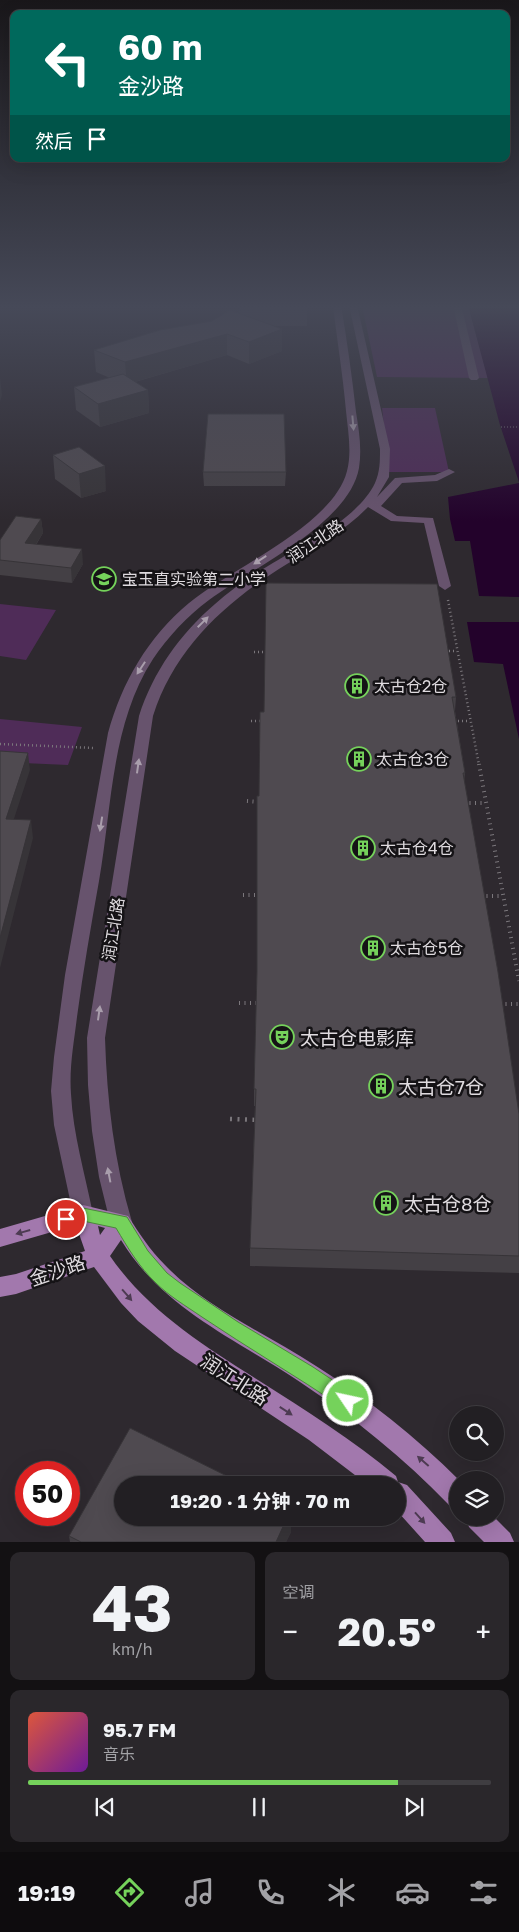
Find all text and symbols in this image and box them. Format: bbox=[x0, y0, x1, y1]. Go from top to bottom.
text: 60 m bbox=[118, 26, 202, 68]
icon: left bbox=[35, 30, 100, 95]
text: 金沙路 bbox=[118, 72, 184, 99]
icon: arrive bbox=[83, 125, 111, 153]
text: 然后 bbox=[35, 129, 73, 152]
one-way arrow bbox=[349, 415, 357, 431]
street label: 润江北路 bbox=[283, 515, 347, 567]
one-way arrow bbox=[253, 555, 266, 565]
school or university icon: 宝玉直实验第二小学 bbox=[91, 566, 117, 592]
place label: 宝玉直实验第二小学 bbox=[122, 569, 266, 589]
one-way arrow bbox=[197, 616, 209, 628]
one-way arrow bbox=[136, 662, 146, 675]
building icon: 太古仓2仓 bbox=[344, 673, 370, 699]
place label: 太古仓2仓 bbox=[374, 676, 447, 696]
building icon: 太古仓3仓 bbox=[346, 746, 372, 772]
place label: 太古仓3仓 bbox=[376, 749, 449, 769]
one-way arrow bbox=[134, 758, 142, 774]
one-way arrow bbox=[96, 816, 104, 832]
building icon: 太古仓4仓 bbox=[350, 835, 376, 861]
place label: 太古仓4仓 bbox=[380, 838, 454, 858]
street label: 润江北路 bbox=[98, 896, 128, 962]
building icon: 太古仓5仓 bbox=[360, 935, 386, 961]
place label: 太古仓5仓 bbox=[390, 938, 463, 958]
one-way arrow bbox=[96, 1005, 104, 1021]
theatre icon: 太古仓电影库 bbox=[269, 1024, 295, 1050]
place label: 太古仓电影库 bbox=[300, 1026, 414, 1049]
building icon: 太古仓7仓 bbox=[368, 1073, 394, 1099]
place label: 太古仓7仓 bbox=[398, 1075, 484, 1098]
one-way arrow bbox=[104, 1166, 112, 1182]
building icon: 太古仓8仓 bbox=[373, 1190, 399, 1216]
place label: 太古仓8仓 bbox=[404, 1192, 492, 1215]
pin bbox=[45, 1198, 87, 1240]
icon: arrive bbox=[52, 1205, 80, 1233]
one-way arrow bbox=[15, 1228, 30, 1236]
street label: 金沙路 bbox=[26, 1250, 88, 1290]
one-way arrow bbox=[122, 1288, 133, 1301]
street label: 润江北路 bbox=[197, 1349, 273, 1409]
position arrow bbox=[321, 1374, 373, 1426]
map controls bbox=[449, 1406, 504, 1526]
button: search bbox=[449, 1406, 504, 1461]
one-way arrow bbox=[279, 1407, 293, 1416]
one-way arrow bbox=[416, 1456, 429, 1467]
speed limit sign: 50 bbox=[15, 1461, 80, 1526]
button: layers bbox=[449, 1471, 504, 1526]
text: 19:20 · 1 分钟 · 70 m bbox=[170, 1489, 350, 1512]
one-way arrow bbox=[415, 1511, 426, 1524]
text: 43 bbox=[92, 1567, 172, 1645]
text: 空调 bbox=[283, 1582, 315, 1602]
text: 20.5° bbox=[338, 1609, 436, 1654]
text: − bbox=[283, 1615, 298, 1648]
text: + bbox=[476, 1615, 491, 1648]
text: km/h bbox=[112, 1639, 153, 1659]
text: 95.7 FM bbox=[103, 1718, 176, 1741]
text: 音乐 bbox=[103, 1744, 135, 1764]
icon: previous bbox=[91, 1793, 119, 1821]
icon: pause bbox=[245, 1793, 273, 1821]
icon: next bbox=[400, 1793, 428, 1821]
icon: directions bbox=[112, 1875, 147, 1910]
icon: music bbox=[182, 1875, 217, 1910]
icon: phone bbox=[253, 1875, 288, 1910]
icon: climate bbox=[324, 1875, 359, 1910]
icon: car bbox=[395, 1875, 430, 1910]
icon: filters bbox=[466, 1875, 501, 1910]
text: 19:19 bbox=[18, 1879, 76, 1906]

